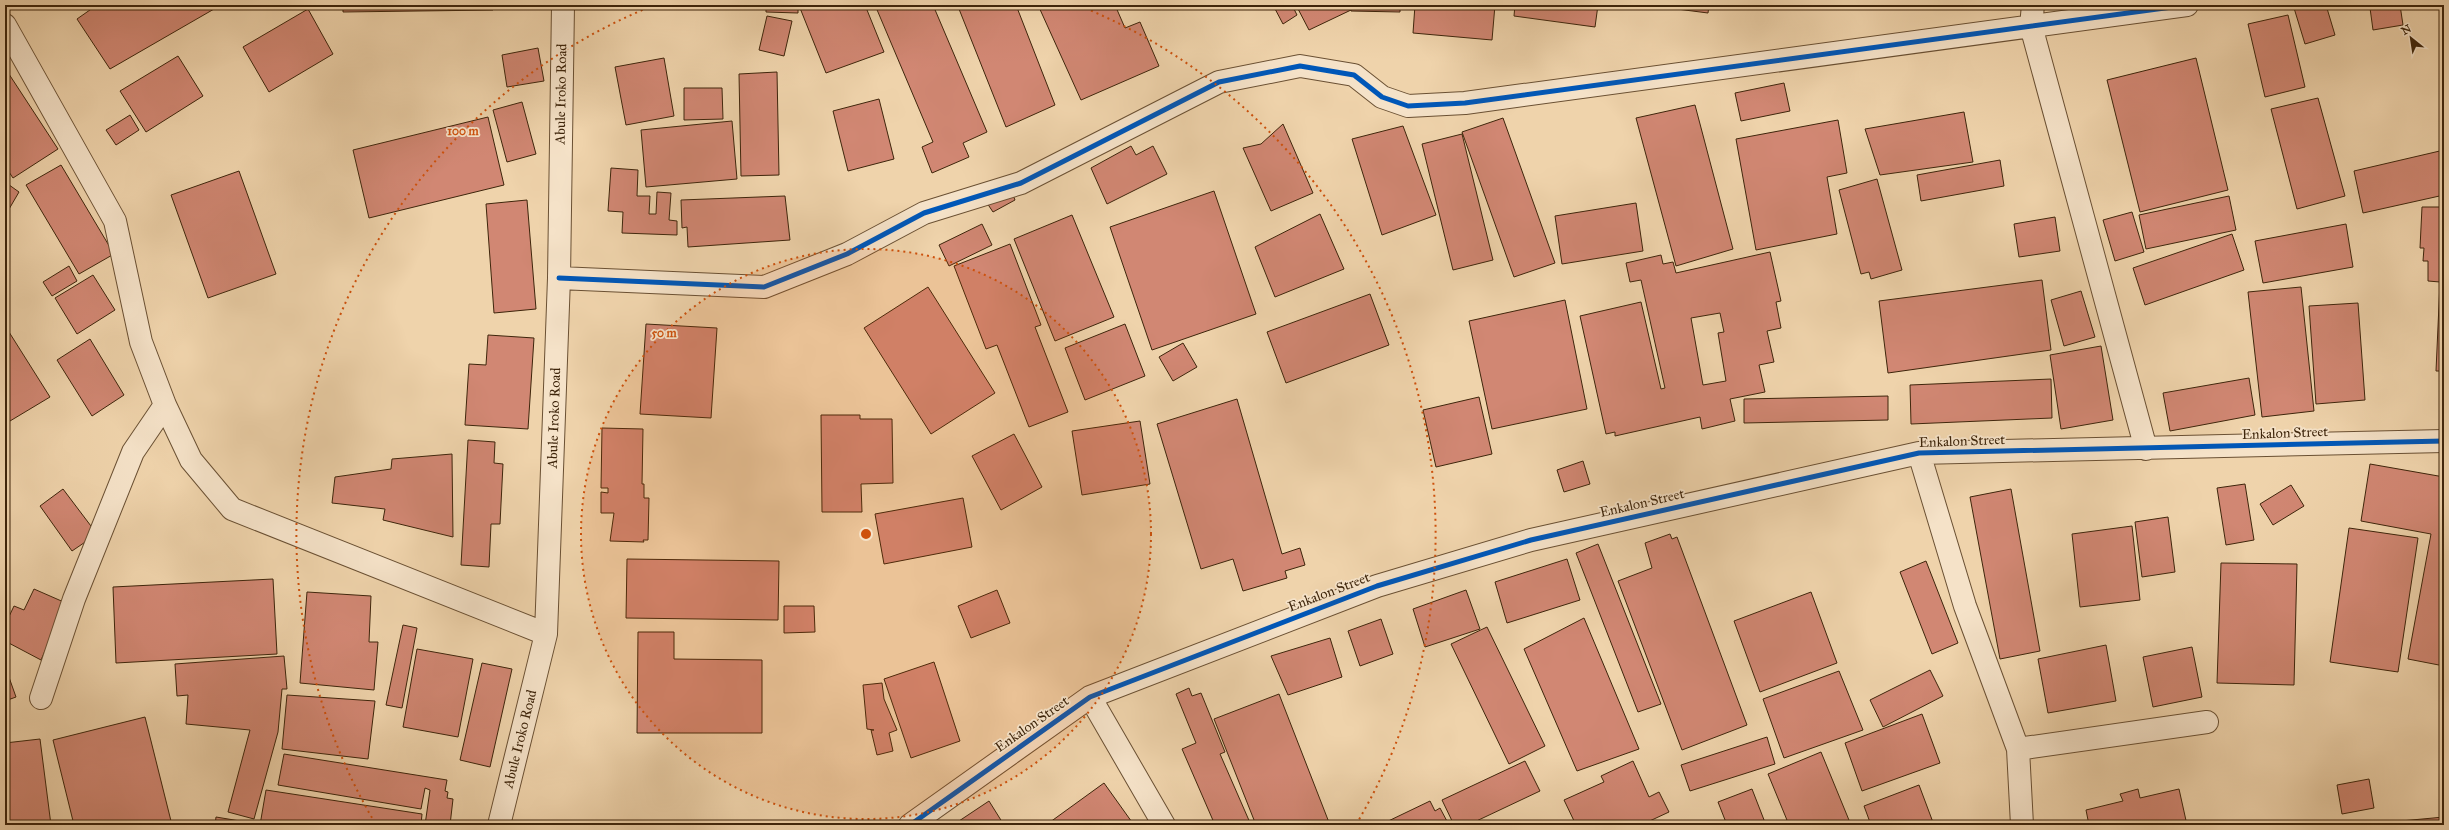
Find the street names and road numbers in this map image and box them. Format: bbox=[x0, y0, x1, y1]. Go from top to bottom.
street label: Abule Iroko Road bbox=[552, 43, 570, 146]
street label: Abule Iroko Road bbox=[544, 367, 564, 470]
street label: Enkalon Street bbox=[2242, 423, 2328, 443]
street label: Enkalon Street bbox=[1919, 431, 2005, 451]
street label: Enkalon Street bbox=[1598, 485, 1686, 521]
street label: Enkalon Street bbox=[1286, 569, 1372, 615]
street label: Abule Iroko Road bbox=[499, 688, 540, 791]
street label: Enkalon Street bbox=[992, 692, 1072, 756]

